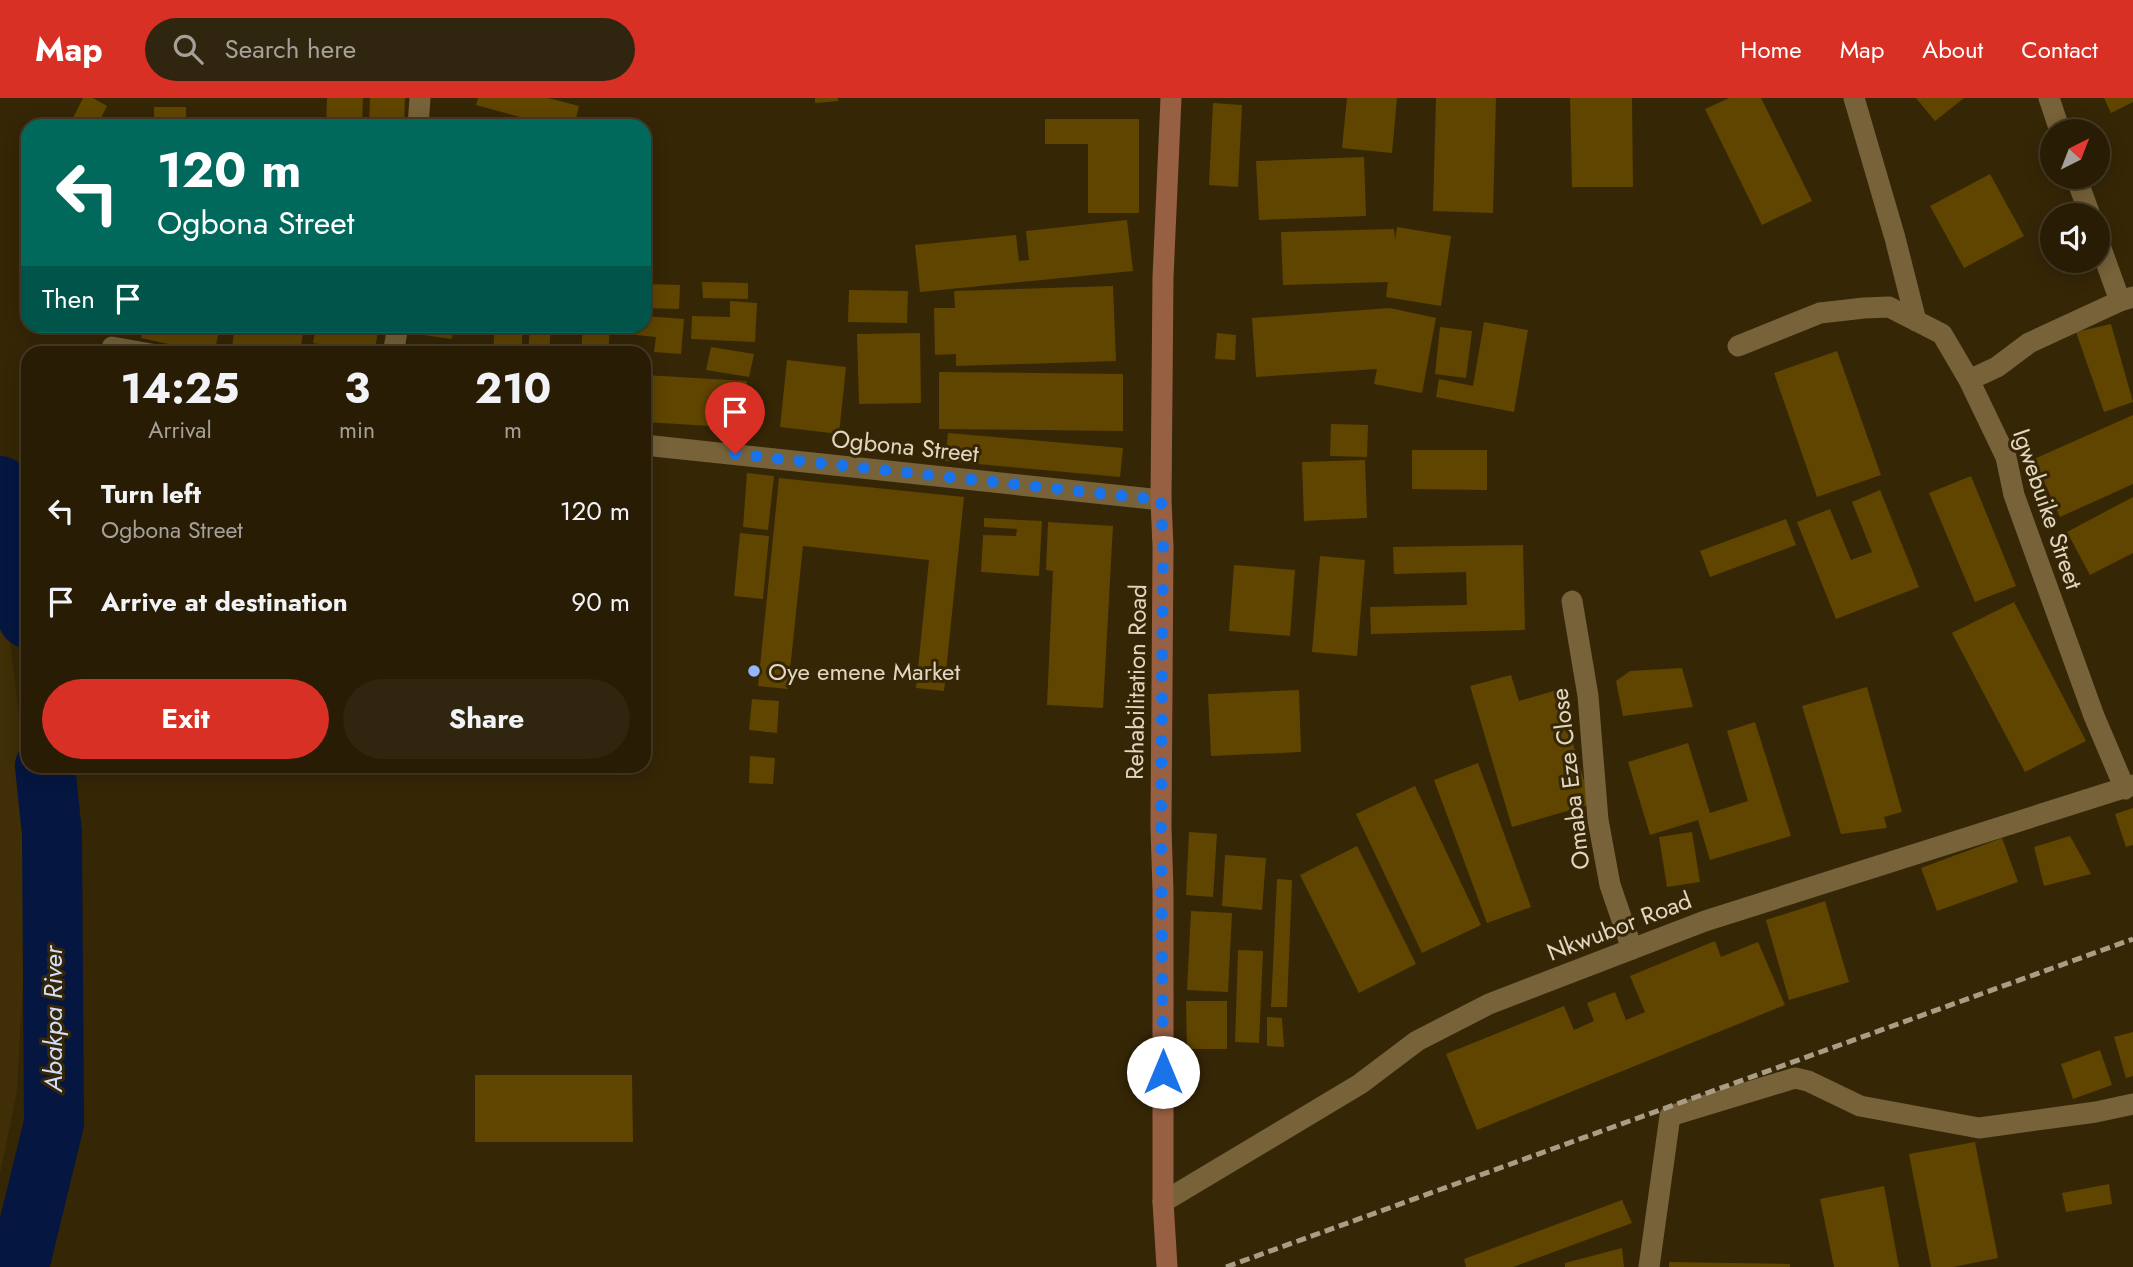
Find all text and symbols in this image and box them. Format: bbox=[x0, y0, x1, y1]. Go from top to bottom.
search box bbox=[145, 18, 635, 81]
text: Map bbox=[35, 26, 103, 73]
icon: search bbox=[169, 30, 207, 68]
text: Search here bbox=[225, 30, 356, 68]
text: Home bbox=[1740, 32, 1802, 67]
text: Map bbox=[1840, 32, 1884, 67]
text: About bbox=[1922, 32, 1983, 67]
text: Contact bbox=[2021, 32, 2098, 67]
north arrow bbox=[2040, 119, 2110, 189]
map controls bbox=[2040, 119, 2110, 273]
text: 120 m bbox=[157, 135, 301, 205]
icon: left bbox=[42, 147, 133, 238]
text: Ogbona Street bbox=[157, 200, 354, 246]
button: sound bbox=[2040, 203, 2110, 273]
text: Then bbox=[42, 280, 95, 318]
icon: arrive bbox=[109, 280, 147, 318]
text: 14:25 bbox=[121, 358, 239, 419]
text: 3 bbox=[344, 358, 370, 419]
text: 210 bbox=[475, 358, 551, 419]
pin bbox=[705, 382, 765, 454]
icon: arrive bbox=[716, 393, 754, 431]
text: Arrival bbox=[148, 413, 212, 447]
text: min bbox=[339, 413, 375, 447]
text: m bbox=[504, 413, 522, 447]
street label: Ogbona Street bbox=[830, 421, 981, 471]
street label: Igwebuike Street bbox=[2004, 424, 2092, 594]
text: Turn left bbox=[101, 475, 201, 513]
icon: left bbox=[42, 492, 80, 530]
text: 120 m bbox=[560, 492, 630, 530]
text: Ogbona Street bbox=[101, 513, 243, 547]
icon: arrive bbox=[42, 583, 80, 621]
text: Arrive at destination bbox=[101, 583, 348, 621]
text: 90 m bbox=[571, 583, 630, 621]
street label: Rehabilitation Road bbox=[1117, 584, 1155, 780]
place label: Oye emene Market bbox=[768, 654, 960, 689]
marker: Oye emene Market bbox=[746, 663, 762, 679]
button: Exit bbox=[42, 679, 329, 759]
button: Share bbox=[343, 679, 630, 759]
street label: Omaba Eze Close bbox=[1542, 686, 1598, 872]
street label: Nkwubor Road bbox=[1542, 882, 1696, 970]
water label: Abakpa River bbox=[34, 945, 72, 1093]
position arrow bbox=[1126, 1035, 1200, 1109]

